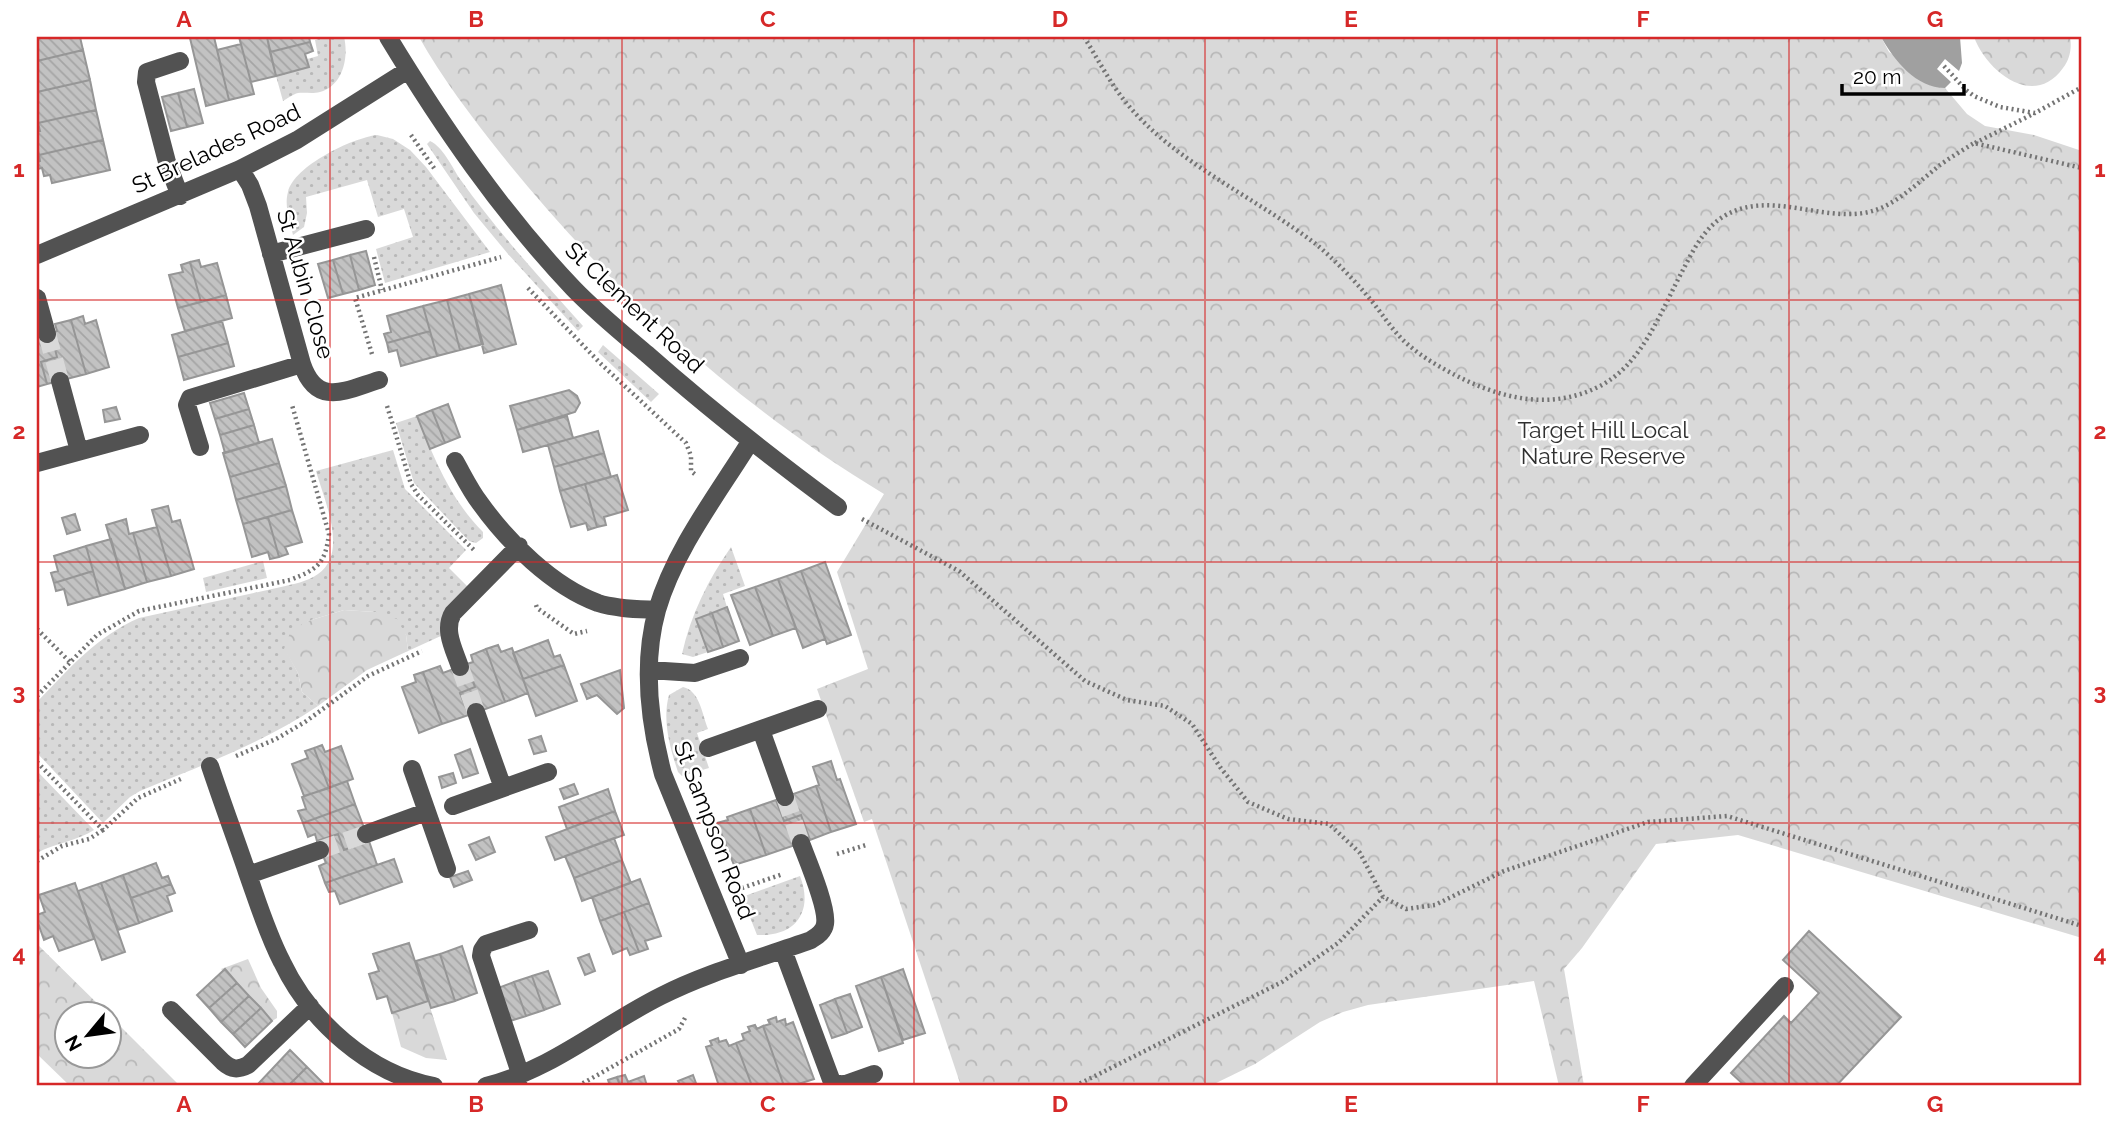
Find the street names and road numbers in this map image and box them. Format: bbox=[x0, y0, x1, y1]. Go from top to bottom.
street label: St Brelades Road bbox=[128, 97, 304, 199]
street label: St Aubin Close bbox=[272, 206, 340, 362]
street label: St Clement Road bbox=[560, 236, 710, 378]
street label: St Sampson Road bbox=[669, 737, 761, 923]

